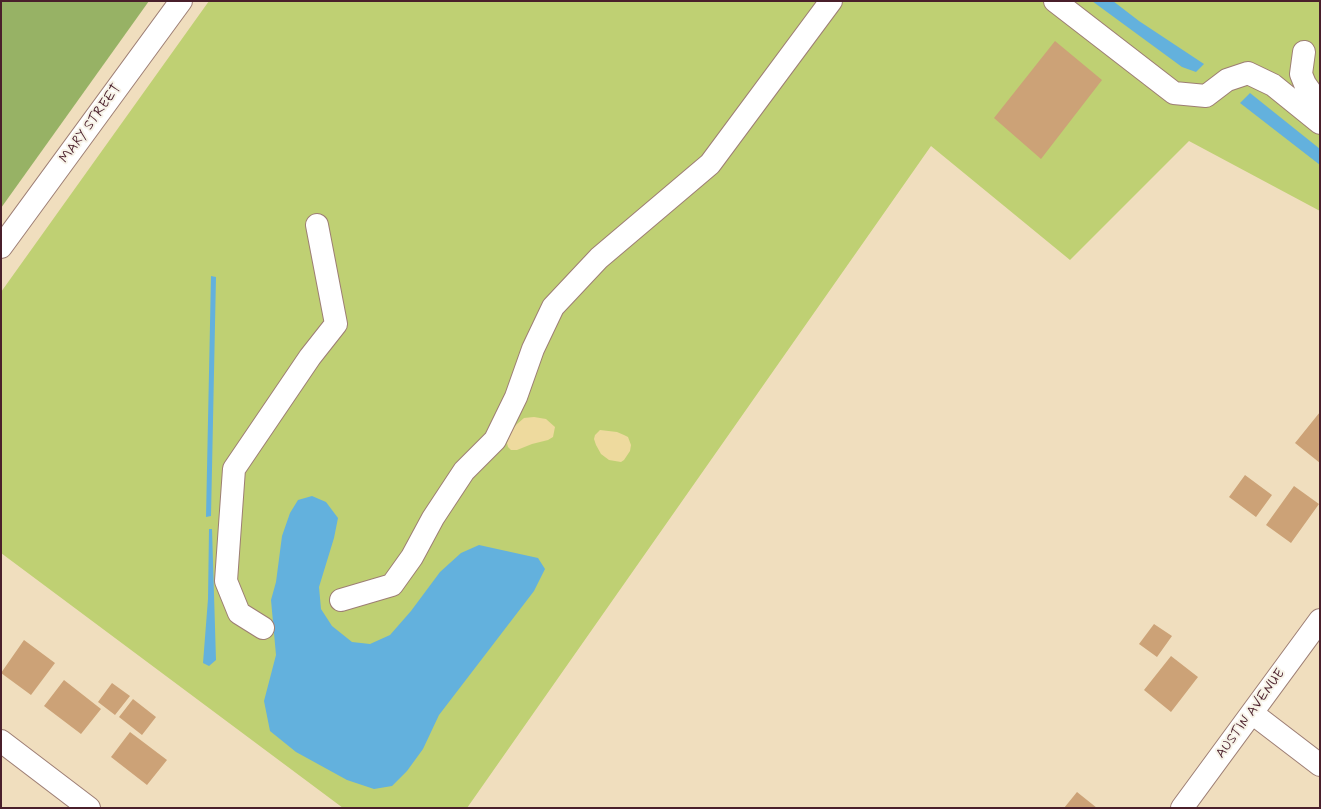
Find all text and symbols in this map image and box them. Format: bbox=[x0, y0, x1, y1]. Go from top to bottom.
street label: MARY STREET bbox=[57, 81, 125, 167]
street label: AUSTIN AVENUE bbox=[1213, 666, 1289, 762]

